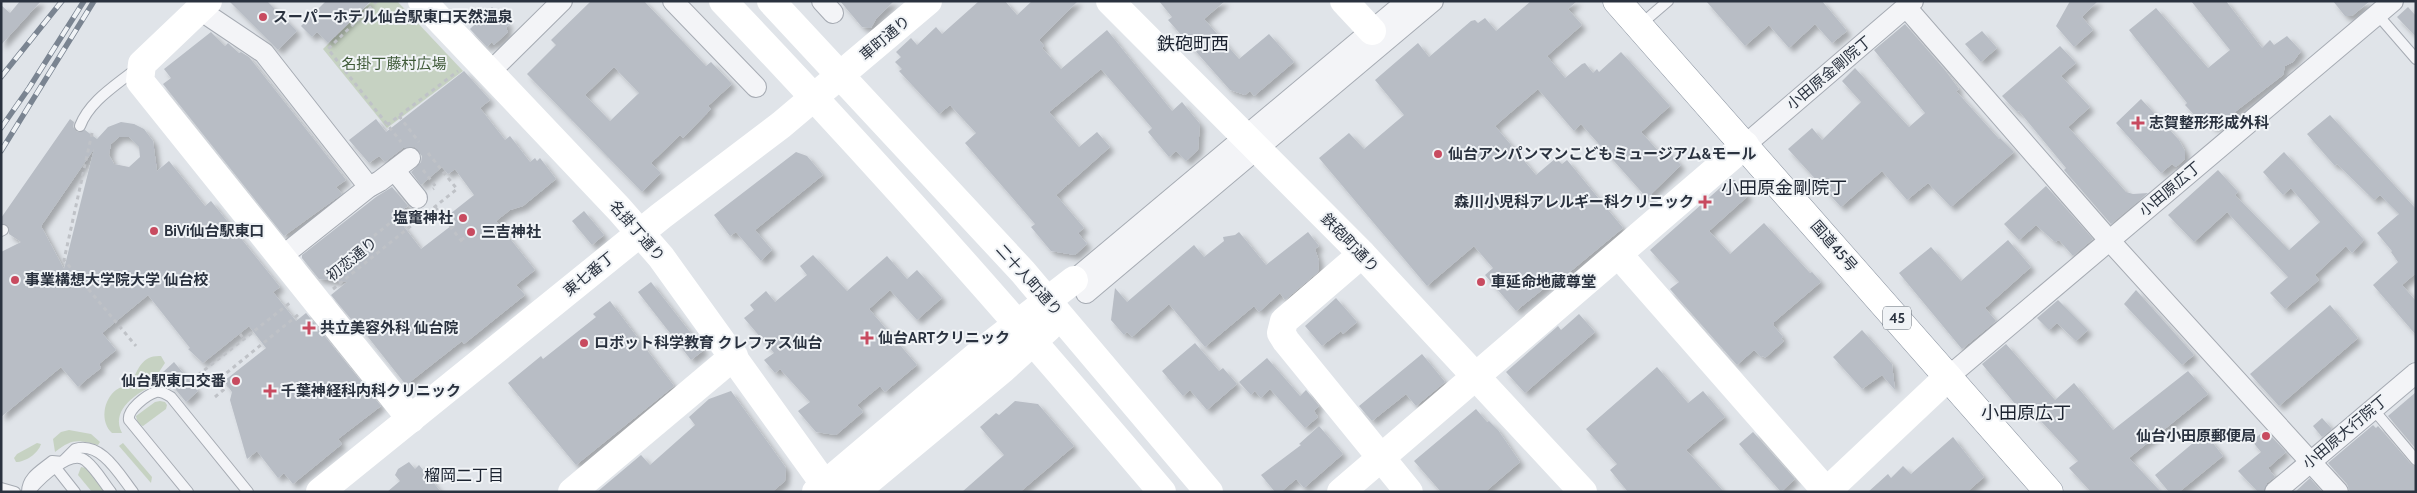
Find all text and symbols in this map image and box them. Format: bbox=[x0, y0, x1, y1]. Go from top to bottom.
place label: スーパーホテル仙台駅東口天然温泉 bbox=[273, 8, 513, 26]
marker: スーパーホテル仙台駅東口天然温泉 bbox=[257, 11, 269, 23]
street label: 車町通り bbox=[856, 12, 914, 64]
street label: 小田原金剛院丁 bbox=[1783, 32, 1875, 114]
district label: 鉄砲町西 bbox=[1157, 33, 1229, 55]
park label: 名掛丁藤村広場 bbox=[341, 55, 447, 73]
place label: 志賀整形形成外科 bbox=[2149, 114, 2269, 132]
marker: 志賀整形形成外科 bbox=[2131, 116, 2145, 130]
place label: 仙台アンパンマンこどもミュージアム&モール bbox=[1448, 145, 1756, 163]
marker: 仙台アンパンマンこどもミュージアム&モール bbox=[1432, 148, 1444, 160]
street label: 小田原広丁 bbox=[2135, 158, 2205, 220]
district label: 小田原金剛院丁 bbox=[1721, 177, 1847, 199]
place label: 森川小児科アレルギー科クリニック bbox=[1454, 193, 1694, 211]
marker: 森川小児科アレルギー科クリニック bbox=[1698, 195, 1712, 209]
street label: 名掛丁通り bbox=[606, 197, 668, 265]
place label: 塩竃神社 bbox=[393, 209, 453, 227]
street label: 鉄砲町通り bbox=[1317, 210, 1383, 276]
marker: 塩竃神社 bbox=[457, 212, 469, 224]
street label: 国道45号 bbox=[1807, 217, 1861, 275]
place label: BiVi仙台駅東口 bbox=[164, 222, 265, 240]
place label: 三吉神社 bbox=[481, 223, 541, 241]
marker: BiVi仙台駅東口 bbox=[148, 225, 160, 237]
marker: 三吉神社 bbox=[465, 226, 477, 238]
street label: 初恋通り bbox=[323, 233, 381, 285]
street label: 二十人町通り bbox=[992, 241, 1066, 319]
street label: 東七番丁 bbox=[560, 248, 618, 300]
place label: 事業構想大学院大学 仙台校 bbox=[25, 271, 208, 289]
place label: 車延命地蔵尊堂 bbox=[1491, 273, 1596, 291]
marker: 事業構想大学院大学 仙台校 bbox=[9, 274, 21, 286]
marker: 車延命地蔵尊堂 bbox=[1475, 276, 1487, 288]
road number: 45 bbox=[1883, 306, 1911, 330]
place label: 共立美容外科 仙台院 bbox=[320, 319, 458, 337]
marker: 共立美容外科 仙台院 bbox=[302, 321, 316, 335]
place label: 仙台ARTクリニック bbox=[878, 329, 1010, 347]
marker: 仙台ARTクリニック bbox=[860, 331, 874, 345]
place label: ロボット科学教育 クレファス仙台 bbox=[594, 334, 822, 352]
marker: ロボット科学教育 クレファス仙台 bbox=[578, 337, 590, 349]
place label: 仙台駅東口交番 bbox=[121, 372, 226, 390]
marker: 仙台駅東口交番 bbox=[230, 375, 242, 387]
place label: 千葉神経科内科クリニック bbox=[281, 382, 461, 400]
marker: 千葉神経科内科クリニック bbox=[263, 384, 277, 398]
street label: 小田原大行院丁 bbox=[2299, 391, 2391, 473]
district label: 小田原広丁 bbox=[1981, 402, 2071, 424]
place label: 仙台小田原郵便局 bbox=[2136, 427, 2256, 445]
marker: 仙台小田原郵便局 bbox=[2260, 430, 2272, 442]
district label: 榴岡二丁目 bbox=[424, 466, 504, 485]

